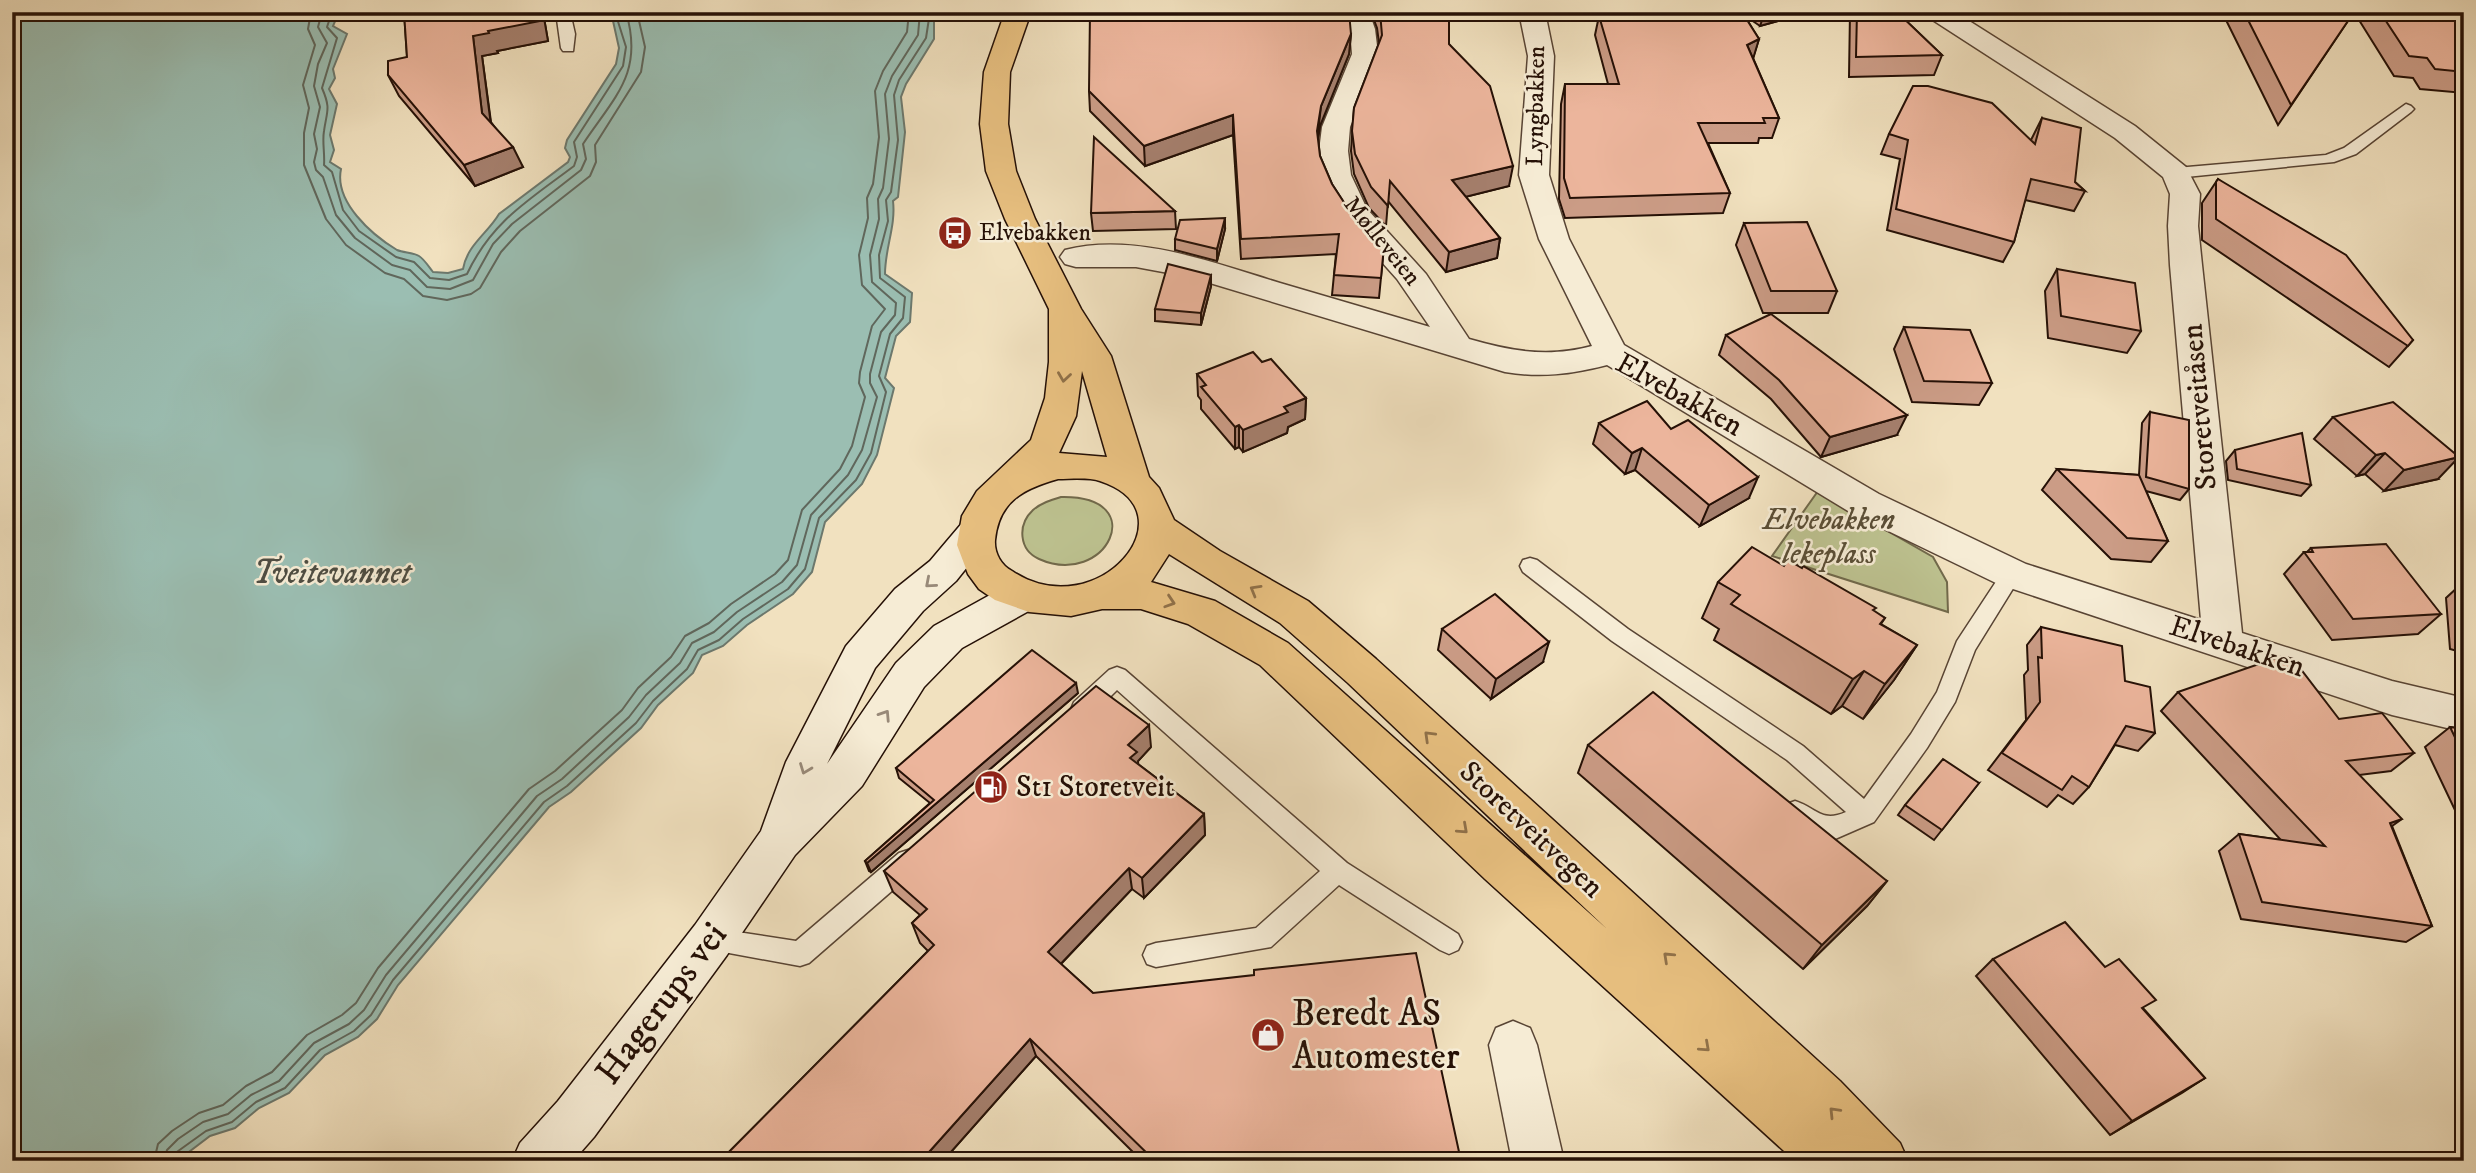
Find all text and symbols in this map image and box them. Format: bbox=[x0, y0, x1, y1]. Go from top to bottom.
street label: Lyngbakken bbox=[1520, 45, 1552, 166]
street label: Mølleveien bbox=[1337, 190, 1427, 292]
bus stop icon: Elvebakken bbox=[936, 214, 974, 252]
place label: Elvebakken bbox=[979, 218, 1091, 248]
street label: Storetveitåsen bbox=[2174, 322, 2226, 492]
street label: Elvebakken bbox=[1609, 345, 1749, 445]
one-way arrow bbox=[1057, 371, 1072, 383]
park label: Elvebakken lekeplass bbox=[1761, 502, 1895, 573]
water label: Tveitevannet bbox=[253, 554, 413, 594]
one-way arrow bbox=[925, 575, 938, 587]
one-way arrow bbox=[1250, 585, 1263, 598]
one-way arrow bbox=[1163, 594, 1176, 608]
street label: Elvebakken bbox=[2165, 608, 2310, 686]
one-way arrow bbox=[876, 709, 889, 722]
one-way arrow bbox=[1424, 731, 1437, 744]
street label: Storetveitvegen bbox=[1451, 754, 1611, 907]
one-way arrow bbox=[799, 763, 813, 775]
fuel station icon: St1 Storetveit bbox=[972, 768, 1010, 806]
place label: St1 Storetveit bbox=[1016, 769, 1175, 806]
one-way arrow bbox=[1455, 821, 1468, 834]
street label: Hagerups vei bbox=[586, 913, 738, 1095]
one-way arrow bbox=[1663, 953, 1676, 965]
place label: Beredt AS Automester bbox=[1292, 991, 1460, 1081]
shop icon: Beredt AS Automester bbox=[1249, 1016, 1287, 1054]
one-way arrow bbox=[1697, 1038, 1710, 1051]
one-way arrow bbox=[1830, 1108, 1842, 1120]

